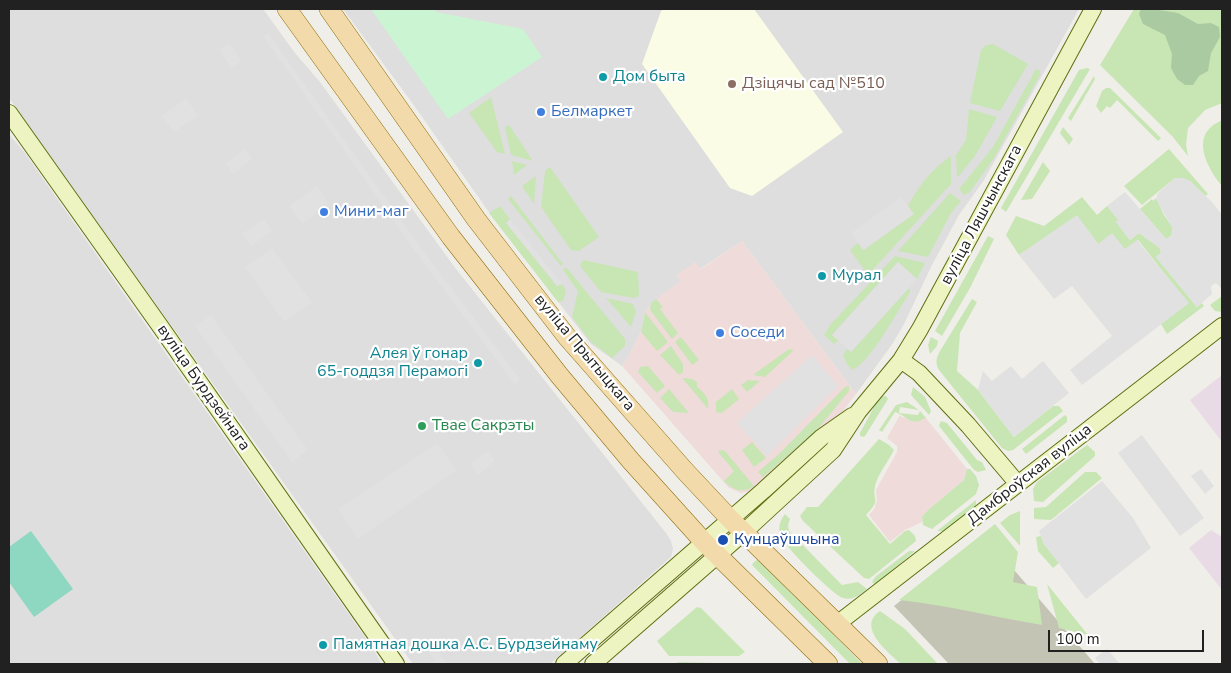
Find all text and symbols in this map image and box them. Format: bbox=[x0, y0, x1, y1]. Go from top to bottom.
place label: Дом быта bbox=[613, 67, 686, 87]
marker: Дом быта bbox=[597, 71, 609, 83]
place label: Дзіцячы сад №510 bbox=[742, 74, 885, 94]
marker: Дзіцячы сад №510 bbox=[726, 78, 738, 90]
place label: Белмаркет bbox=[551, 102, 632, 122]
marker: Белмаркет bbox=[535, 106, 547, 118]
street label: вуліца Ляшчынскага bbox=[937, 142, 1027, 288]
place label: Мини-маг bbox=[334, 202, 409, 222]
marker: Мини-маг bbox=[318, 206, 330, 218]
place label: Мурал bbox=[832, 266, 881, 286]
marker: Мурал bbox=[816, 270, 828, 282]
street label: вуліца Прытыцкага bbox=[530, 291, 638, 415]
street label: вуліца Бурдзейнага bbox=[152, 321, 254, 455]
place label: Соседи bbox=[730, 323, 785, 343]
marker: Соседи bbox=[714, 327, 726, 339]
place label: Алея ў гонар 65-годдзя Перамогі bbox=[317, 344, 468, 382]
marker: Алея ў гонар 65-годдзя Перамогі bbox=[472, 357, 484, 369]
place label: Твае Сакрэты bbox=[432, 416, 534, 436]
marker: Твае Сакрэты bbox=[416, 420, 428, 432]
street label: Дамброўская вуліца bbox=[964, 420, 1096, 530]
place label: Кунцаўшчына bbox=[734, 530, 840, 550]
marker: Кунцаўшчына bbox=[716, 533, 730, 547]
scale bar bbox=[1051, 620, 1207, 652]
text: 100 m bbox=[1056, 629, 1100, 649]
place label: Памятная дошка А.С. Бурдзейнаму bbox=[333, 635, 598, 655]
marker: Памятная дошка А.С. Бурдзейнаму bbox=[317, 639, 329, 651]

